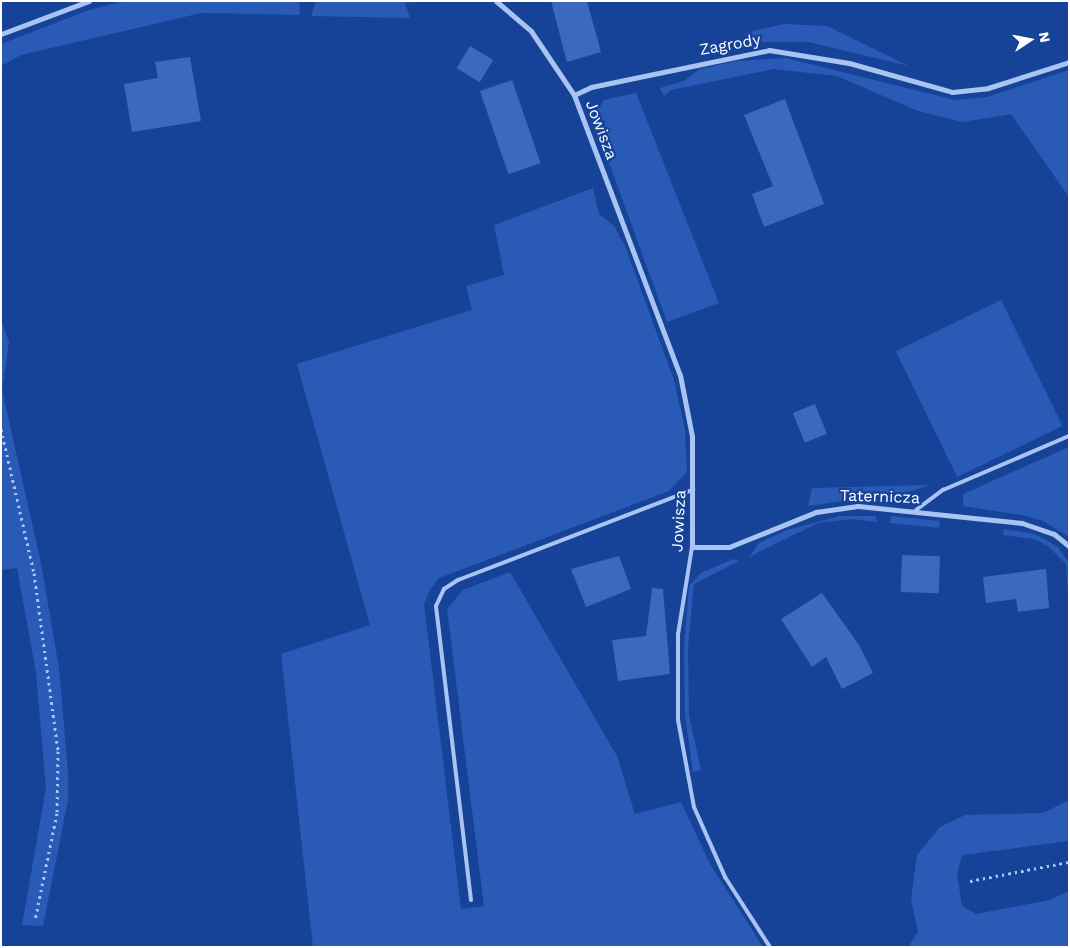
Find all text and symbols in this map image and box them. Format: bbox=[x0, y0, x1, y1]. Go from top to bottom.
north arrow bbox=[1005, 15, 1055, 65]
street label: Zagrody bbox=[698, 30, 762, 60]
text: N bbox=[1036, 31, 1054, 44]
street label: Jowisza bbox=[581, 98, 621, 162]
street label: Taternicza bbox=[840, 486, 920, 508]
street label: Jowisza bbox=[668, 490, 690, 552]

